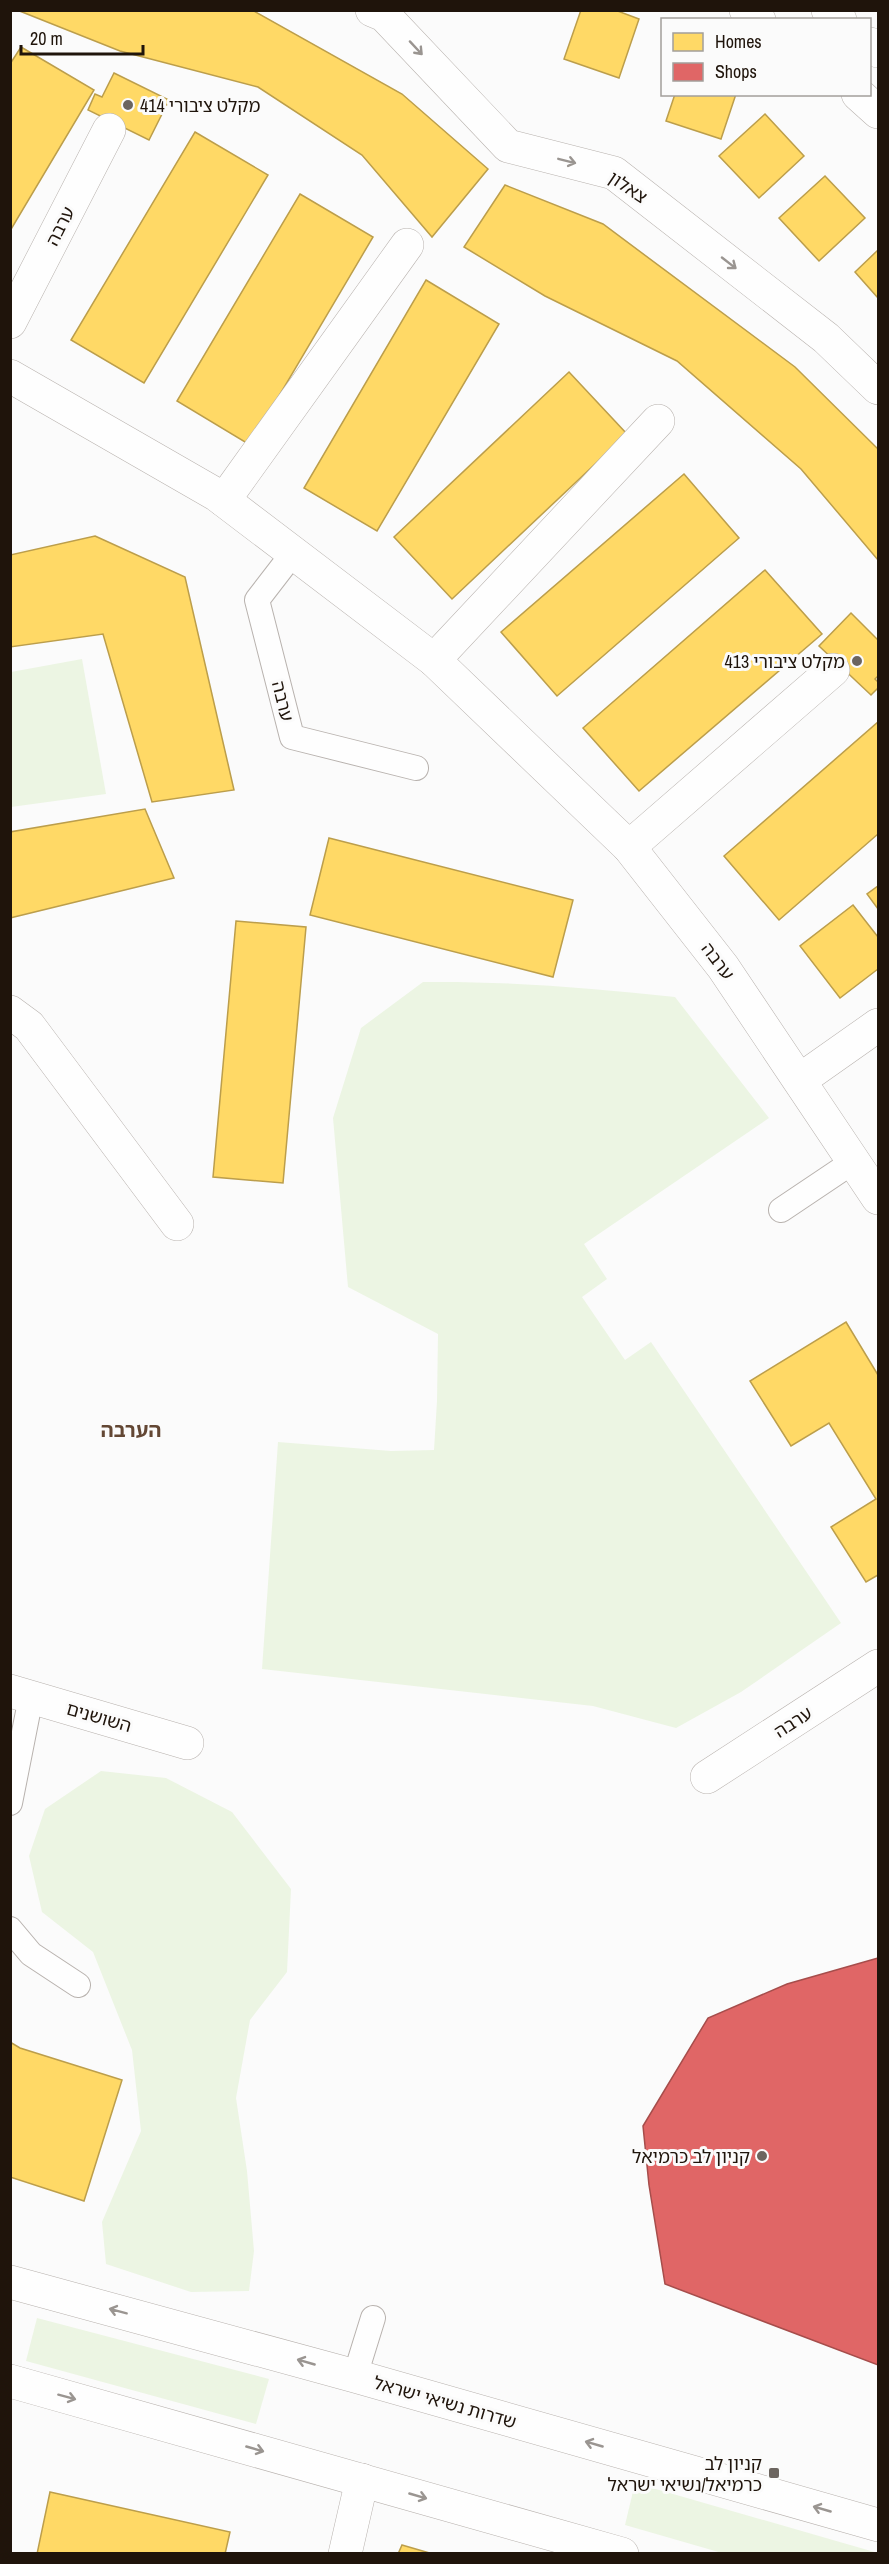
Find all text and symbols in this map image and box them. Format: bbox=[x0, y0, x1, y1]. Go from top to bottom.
scale bar bbox=[21, 18, 142, 56]
legend bbox=[661, 18, 871, 96]
text: 20 m bbox=[30, 26, 63, 51]
text: Homes bbox=[715, 29, 762, 54]
one-way arrow bbox=[408, 41, 423, 56]
text: Shops bbox=[715, 59, 757, 84]
place label: מקלט ציבורי 414 bbox=[140, 93, 261, 118]
marker: מקלט ציבורי 414 bbox=[121, 98, 135, 112]
one-way arrow bbox=[557, 155, 576, 167]
street label: צאלון bbox=[604, 165, 652, 209]
street label: ערבה bbox=[40, 202, 80, 250]
one-way arrow bbox=[721, 256, 737, 269]
place label: מקלט ציבורי 413 bbox=[724, 649, 845, 674]
marker: מקלט ציבורי 413 bbox=[850, 654, 864, 668]
street label: ערבה bbox=[266, 678, 300, 724]
street label: ערבה bbox=[696, 937, 740, 985]
district label: הערבה bbox=[101, 1416, 161, 1443]
street label: השושנים bbox=[64, 1696, 134, 1738]
street label: ערבה bbox=[769, 1700, 817, 1744]
place label: קניון לב כרמיאל bbox=[632, 2144, 750, 2169]
marker: קניון לב כרמיאל bbox=[755, 2149, 769, 2163]
one-way arrow bbox=[109, 2305, 128, 2316]
one-way arrow bbox=[297, 2356, 316, 2368]
street label: שדרות נשיאי ישראל bbox=[371, 2370, 519, 2434]
one-way arrow bbox=[57, 2392, 76, 2403]
one-way arrow bbox=[585, 2438, 604, 2449]
one-way arrow bbox=[245, 2444, 264, 2455]
place label: קניון לב כרמיאל/נשיאי ישראל bbox=[607, 2451, 762, 2497]
marker: קניון לב כרמיאל/נשיאי ישראל bbox=[767, 2466, 781, 2480]
one-way arrow bbox=[408, 2491, 427, 2502]
one-way arrow bbox=[813, 2503, 832, 2515]

